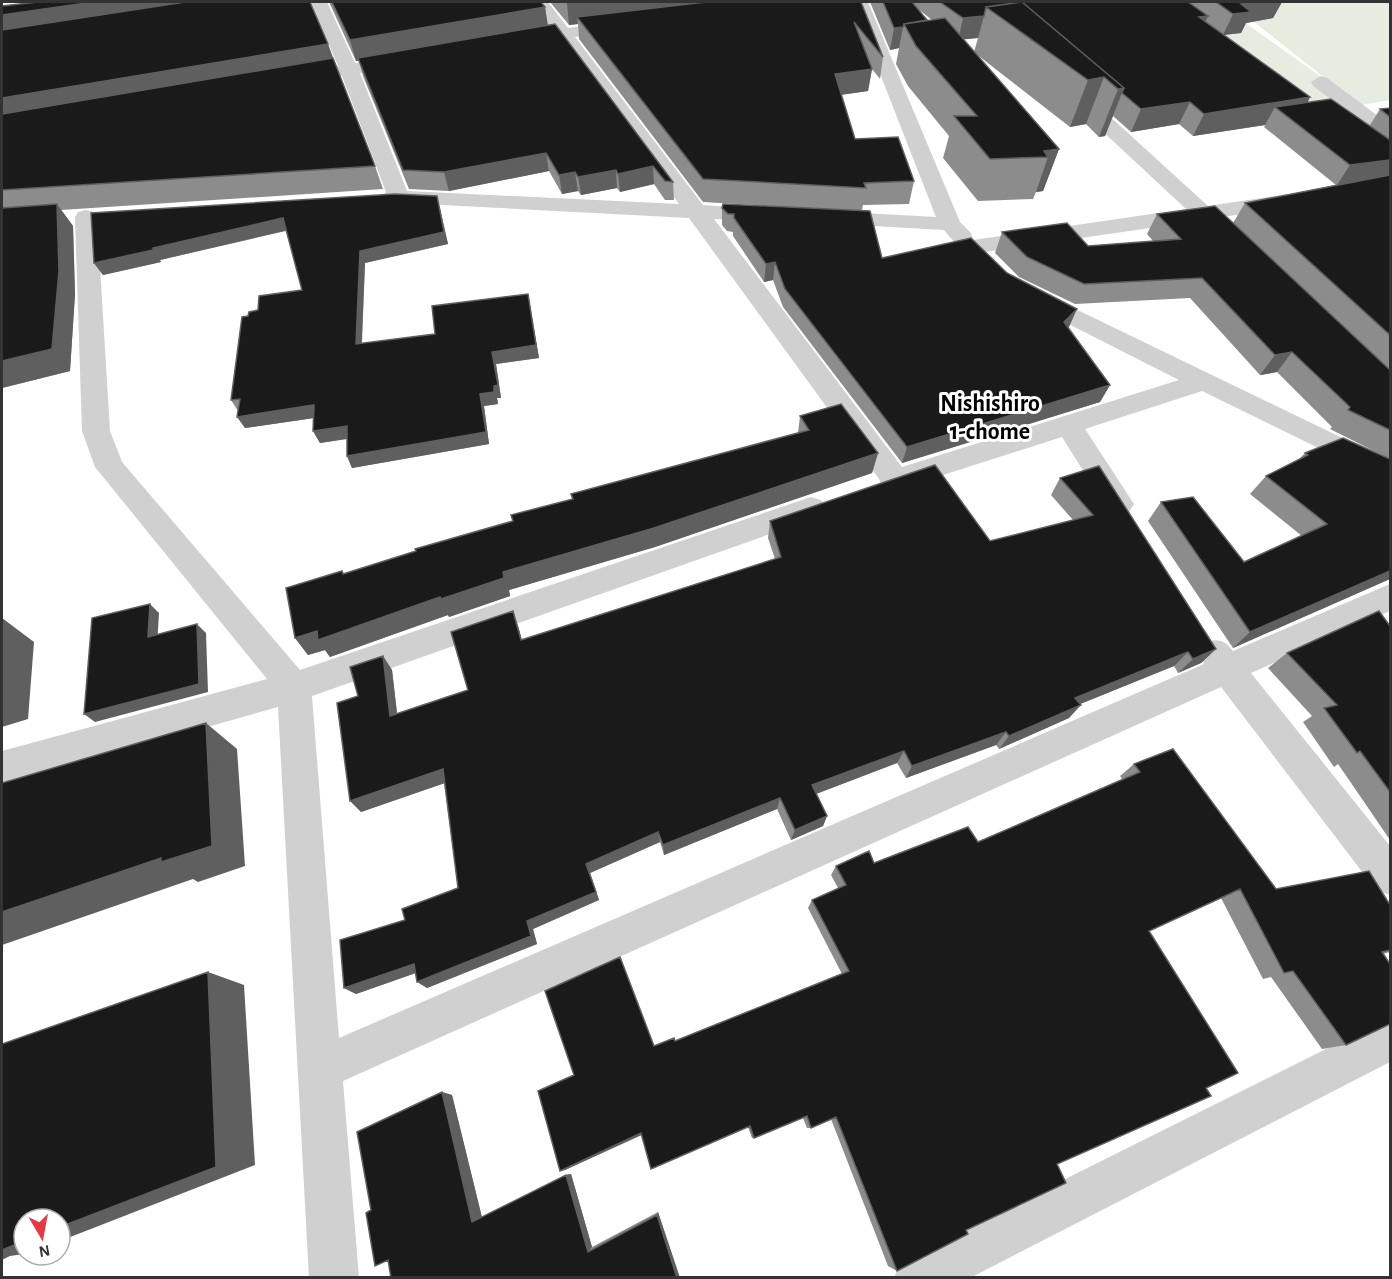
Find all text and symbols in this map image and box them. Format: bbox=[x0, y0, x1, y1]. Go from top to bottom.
district label: Nishishiro 1-chome bbox=[940, 392, 1040, 444]
north arrow bbox=[12, 1207, 72, 1267]
text: N bbox=[38, 1242, 51, 1260]

